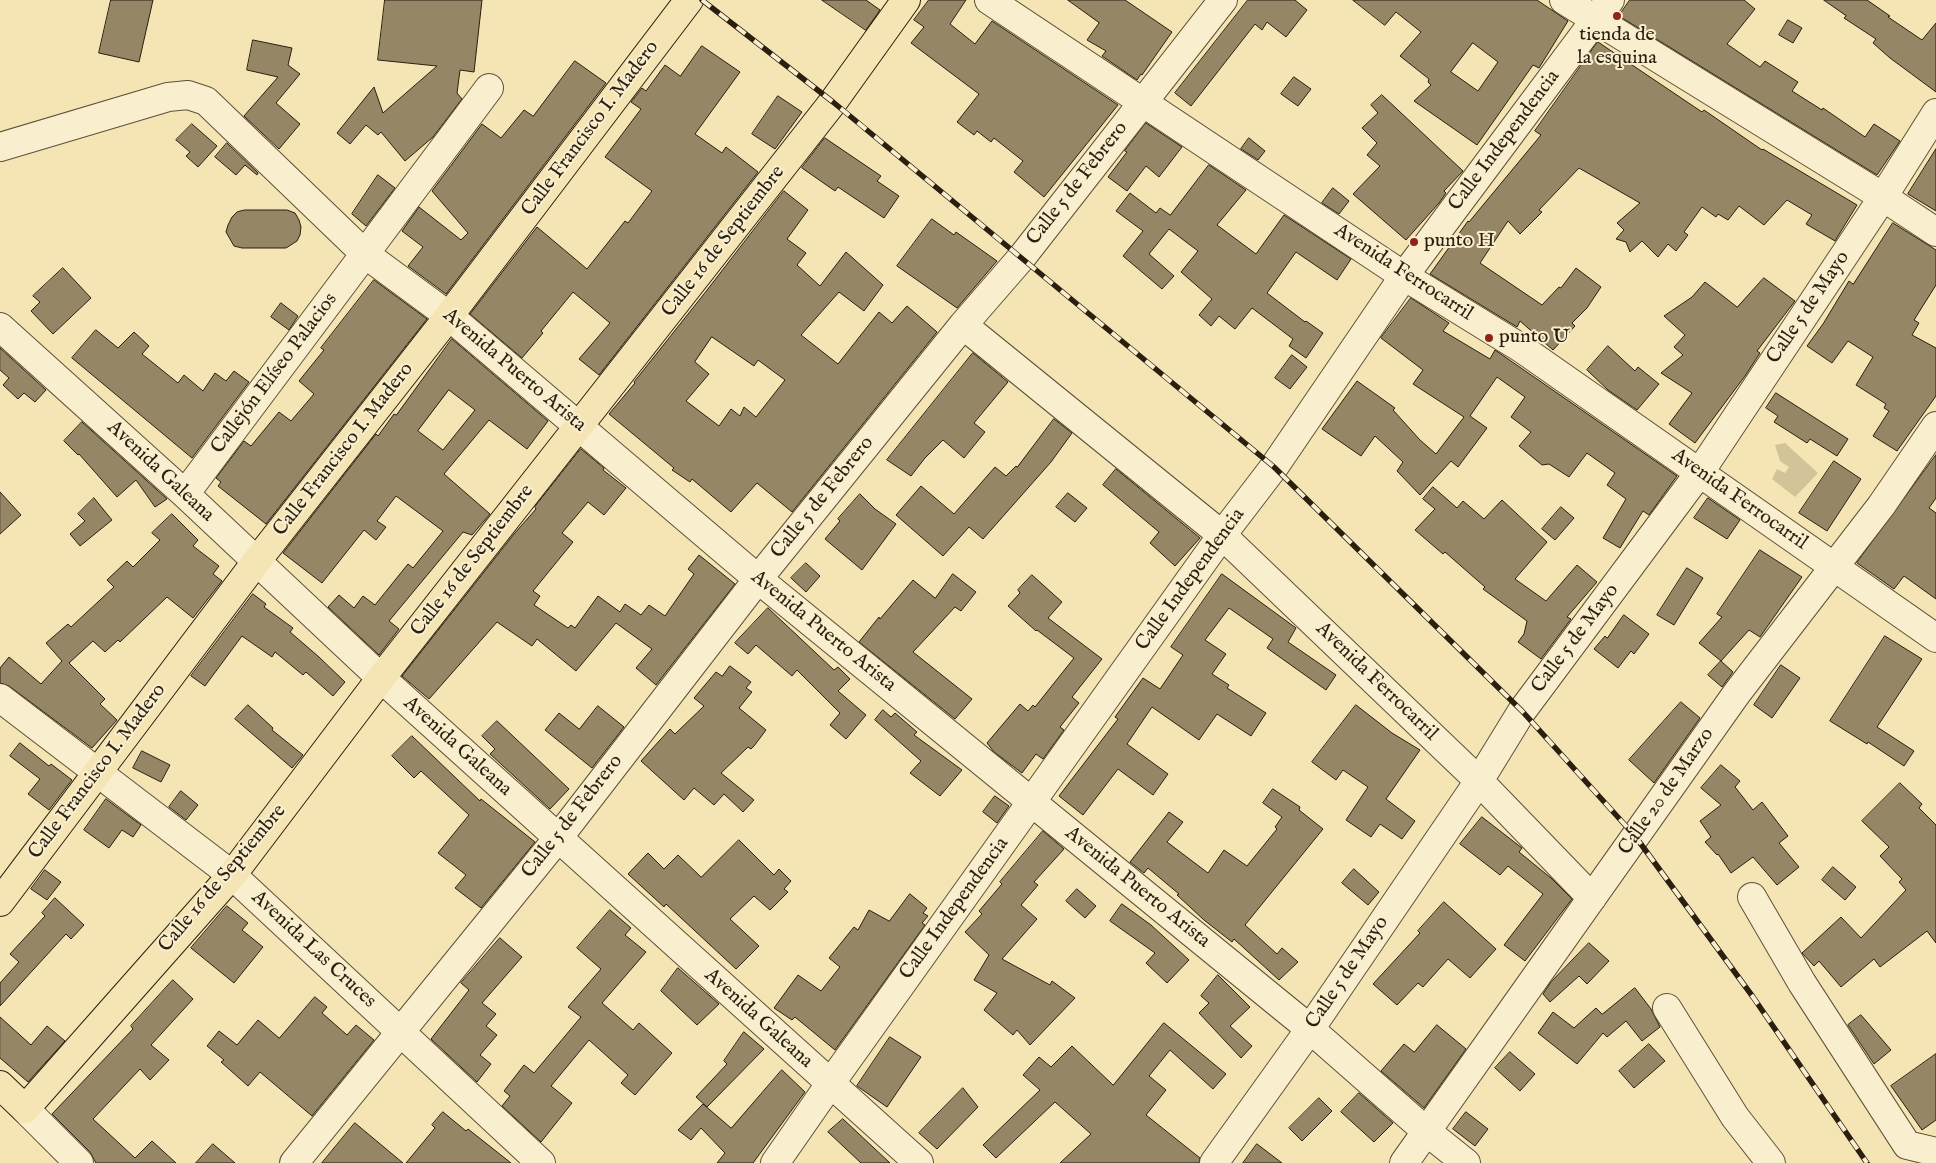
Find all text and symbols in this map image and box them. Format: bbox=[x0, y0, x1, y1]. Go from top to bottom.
marker: tienda de la esquina bbox=[1611, 10, 1623, 22]
place label: tienda de la esquina bbox=[1577, 24, 1657, 71]
street label: Calle Francisco I. Madero bbox=[517, 36, 665, 222]
street label: Calle Independencia bbox=[1444, 66, 1566, 216]
street label: Calle 5 de Febrero bbox=[1022, 117, 1134, 251]
street label: Calle 16 de Septiembre bbox=[657, 161, 791, 323]
street label: Avenida Ferrocarril bbox=[1329, 219, 1477, 327]
place label: punto H bbox=[1424, 230, 1495, 254]
marker: punto H bbox=[1408, 236, 1420, 248]
street label: Calle 5 de Mayo bbox=[1763, 247, 1855, 369]
street label: Callejón Elíseo Palacios bbox=[207, 289, 343, 459]
street label: Avenida Puerto Arista bbox=[437, 304, 591, 438]
place label: punto U bbox=[1499, 326, 1570, 350]
marker: punto U bbox=[1483, 332, 1495, 344]
street label: Calle Francisco I. Madero bbox=[269, 358, 419, 542]
street label: Avenida Galeana bbox=[101, 416, 219, 528]
street label: Calle 5 de Febrero bbox=[766, 432, 880, 564]
street label: Avenida Ferrocarril bbox=[1666, 444, 1812, 556]
street label: Calle 16 de Septiembre bbox=[406, 480, 540, 642]
street label: Calle Independencia bbox=[1131, 504, 1251, 656]
street label: Avenida Puerto Arista bbox=[746, 566, 900, 698]
street label: Calle 5 de Mayo bbox=[1527, 580, 1625, 698]
street label: Avenida Ferrocarril bbox=[1310, 618, 1442, 746]
street label: Calle Francisco I. Madero bbox=[24, 679, 172, 865]
street label: Avenida Galeana bbox=[398, 692, 516, 802]
street label: Calle 20 de Marzo bbox=[1614, 724, 1720, 860]
street label: Calle 5 de Febrero bbox=[517, 750, 629, 884]
street label: Calle 16 de Septiembre bbox=[154, 800, 292, 958]
street label: Avenida Puerto Arista bbox=[1060, 822, 1214, 954]
street label: Calle Independencia bbox=[895, 833, 1015, 985]
street label: Avenida Las Cruces bbox=[246, 886, 380, 1014]
street label: Calle 5 de Mayo bbox=[1302, 912, 1394, 1034]
street label: Avenida Galeana bbox=[699, 964, 817, 1074]

